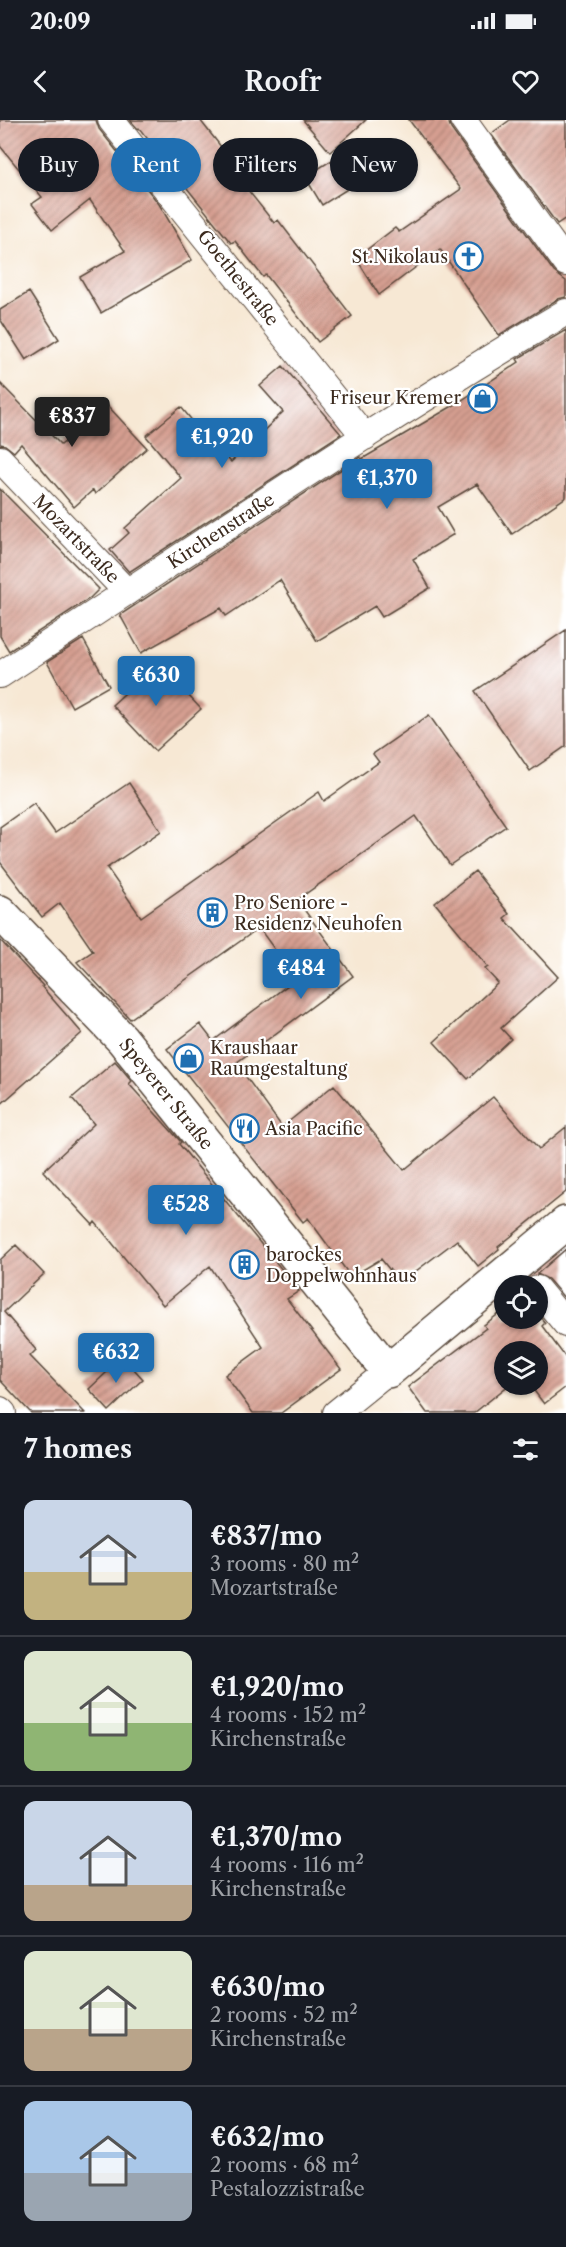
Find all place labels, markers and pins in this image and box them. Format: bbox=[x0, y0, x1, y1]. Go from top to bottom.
church icon: St.Nikolaus bbox=[453, 241, 485, 273]
place label: St.Nikolaus bbox=[351, 246, 448, 268]
shop icon: Friseur Kremer bbox=[466, 382, 498, 414]
place label: Friseur Kremer bbox=[329, 387, 461, 409]
pin: €837 bbox=[36, 397, 108, 448]
pin: €1,920 bbox=[173, 418, 271, 469]
pin: €1,370 bbox=[338, 459, 436, 510]
pin: €630 bbox=[120, 656, 192, 707]
place label: Pro Seniore - Residenz Neuhofen bbox=[234, 892, 402, 935]
building icon: Pro Seniore - Residenz Neuhofen bbox=[197, 897, 229, 929]
pin: €484 bbox=[265, 949, 337, 1000]
place label: Kraushaar Raumgestaltung bbox=[210, 1037, 348, 1080]
shop icon: Kraushaar Raumgestaltung bbox=[173, 1042, 205, 1074]
restaurant icon: Asia Pacific bbox=[228, 1113, 260, 1145]
place label: Asia Pacific bbox=[264, 1118, 363, 1140]
pin: €528 bbox=[150, 1185, 222, 1236]
place label: barockes Doppelwohnhaus bbox=[266, 1244, 417, 1287]
building icon: barockes Doppelwohnhaus bbox=[229, 1249, 261, 1281]
pin: €632 bbox=[80, 1333, 152, 1384]

